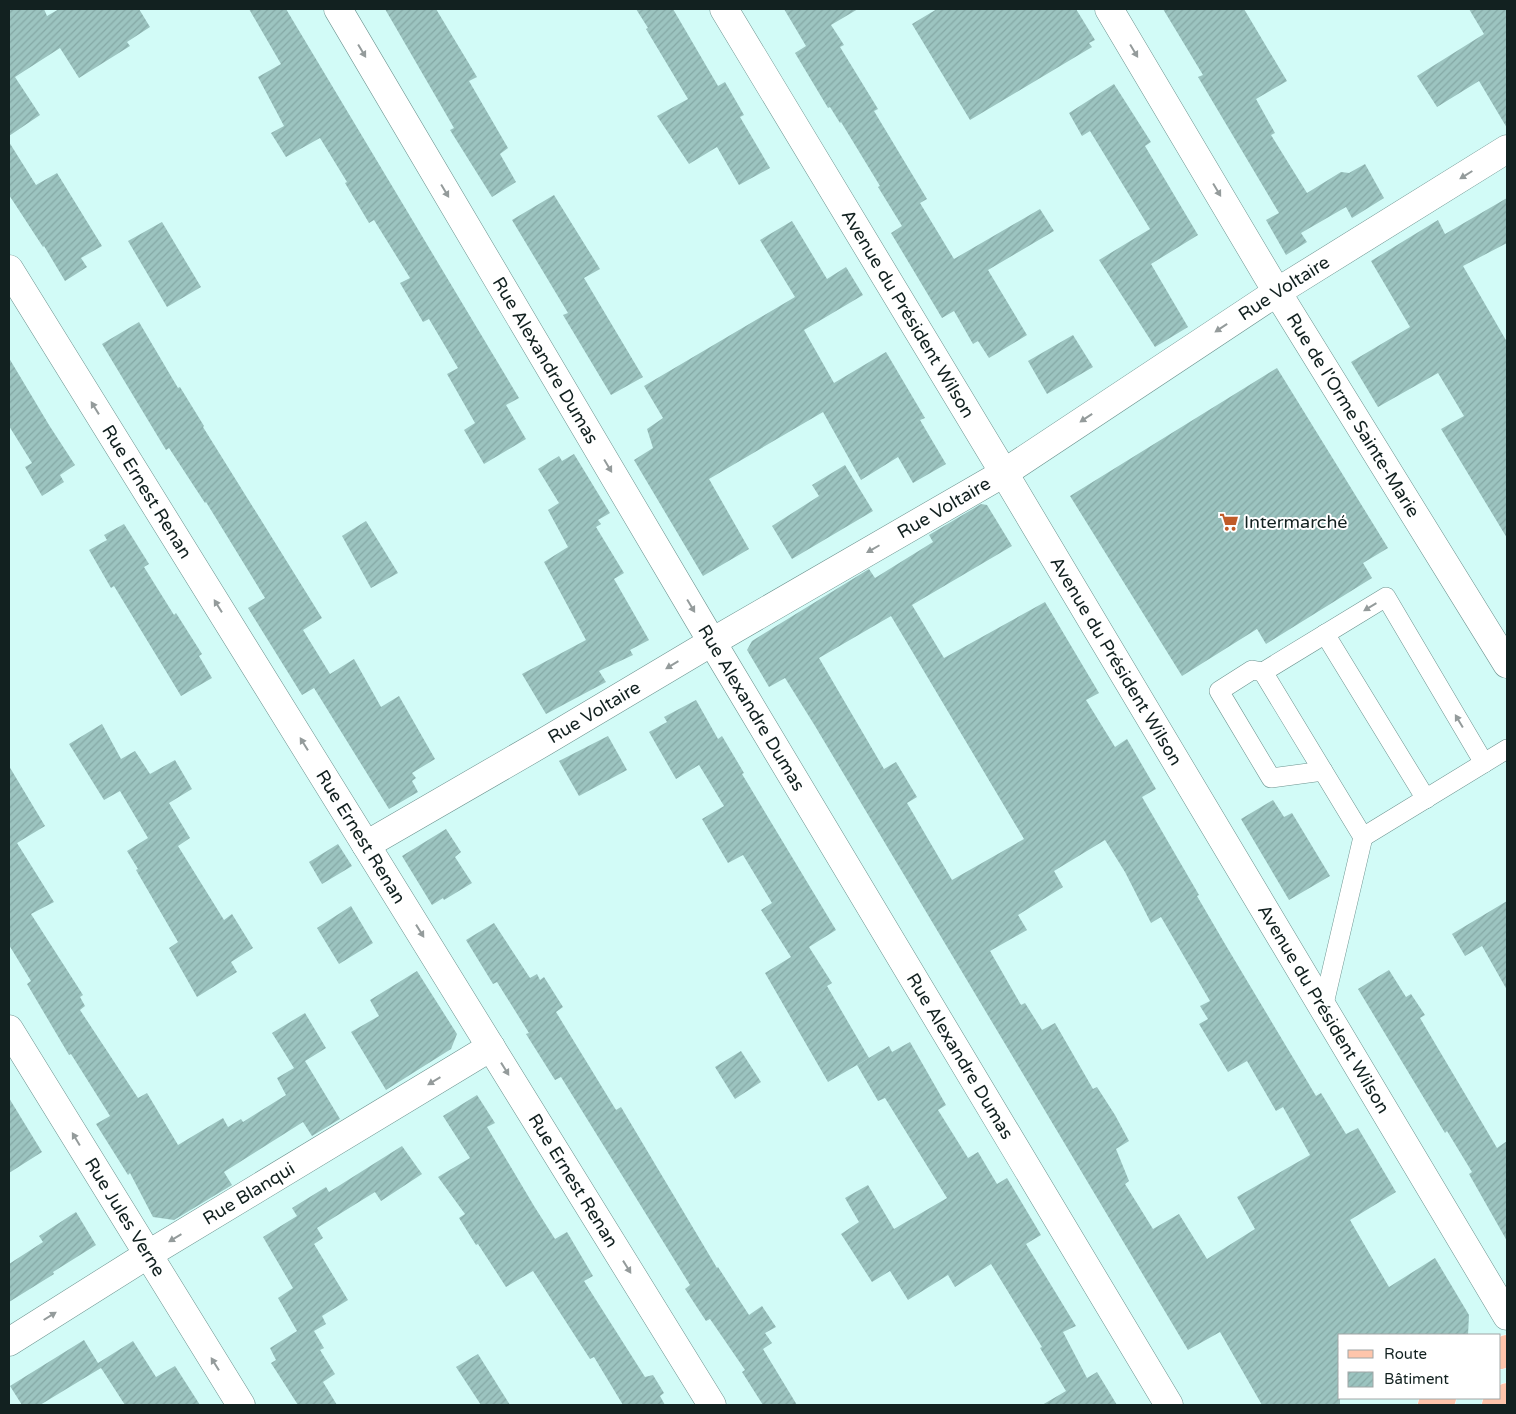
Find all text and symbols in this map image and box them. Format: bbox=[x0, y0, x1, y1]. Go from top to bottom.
one-way arrow bbox=[358, 44, 367, 57]
one-way arrow bbox=[1129, 44, 1138, 57]
one-way arrow bbox=[1459, 170, 1472, 180]
one-way arrow bbox=[441, 184, 450, 197]
one-way arrow bbox=[1212, 184, 1221, 197]
street label: Avenue du Président Wilson bbox=[837, 206, 979, 422]
street label: Rue Voltaire bbox=[1234, 251, 1334, 326]
street label: Rue Alexandre Dumas bbox=[488, 273, 603, 448]
street label: Rue de l'Orme Sainte-Marie bbox=[1282, 309, 1425, 521]
one-way arrow bbox=[1215, 323, 1228, 333]
one-way arrow bbox=[91, 402, 100, 415]
one-way arrow bbox=[1080, 413, 1093, 423]
street label: Rue Ernest Renan bbox=[97, 421, 197, 563]
one-way arrow bbox=[603, 460, 612, 473]
street label: Rue Voltaire bbox=[893, 472, 994, 543]
supermarket icon: Intermarché bbox=[1218, 511, 1240, 533]
place label: Intermarché bbox=[1244, 511, 1348, 533]
one-way arrow bbox=[866, 544, 880, 553]
street label: Avenue du Président Wilson bbox=[1045, 553, 1187, 770]
one-way arrow bbox=[213, 599, 223, 612]
one-way arrow bbox=[686, 600, 695, 613]
one-way arrow bbox=[1364, 602, 1377, 611]
street label: Rue Alexandre Dumas bbox=[693, 621, 810, 795]
one-way arrow bbox=[665, 661, 678, 670]
street label: Rue Voltaire bbox=[544, 676, 644, 748]
one-way arrow bbox=[1455, 714, 1464, 728]
one-way arrow bbox=[299, 737, 308, 750]
street label: Rue Ernest Renan bbox=[311, 766, 411, 908]
street label: Avenue du Président Wilson bbox=[1253, 900, 1395, 1117]
one-way arrow bbox=[415, 924, 424, 937]
street label: Rue Alexandre Dumas bbox=[902, 969, 1018, 1143]
one-way arrow bbox=[500, 1063, 509, 1076]
one-way arrow bbox=[428, 1077, 441, 1086]
street label: Rue Ernest Renan bbox=[524, 1109, 623, 1251]
one-way arrow bbox=[71, 1132, 81, 1145]
street label: Rue Jules Verne bbox=[80, 1153, 170, 1281]
street label: Rue Blanqui bbox=[199, 1157, 299, 1230]
one-way arrow bbox=[169, 1233, 182, 1242]
one-way arrow bbox=[622, 1261, 631, 1274]
one-way arrow bbox=[43, 1311, 57, 1321]
legend bbox=[1338, 1334, 1501, 1399]
text: Route bbox=[1384, 1345, 1427, 1363]
one-way arrow bbox=[210, 1357, 220, 1370]
text: Bâtiment bbox=[1384, 1370, 1449, 1388]

